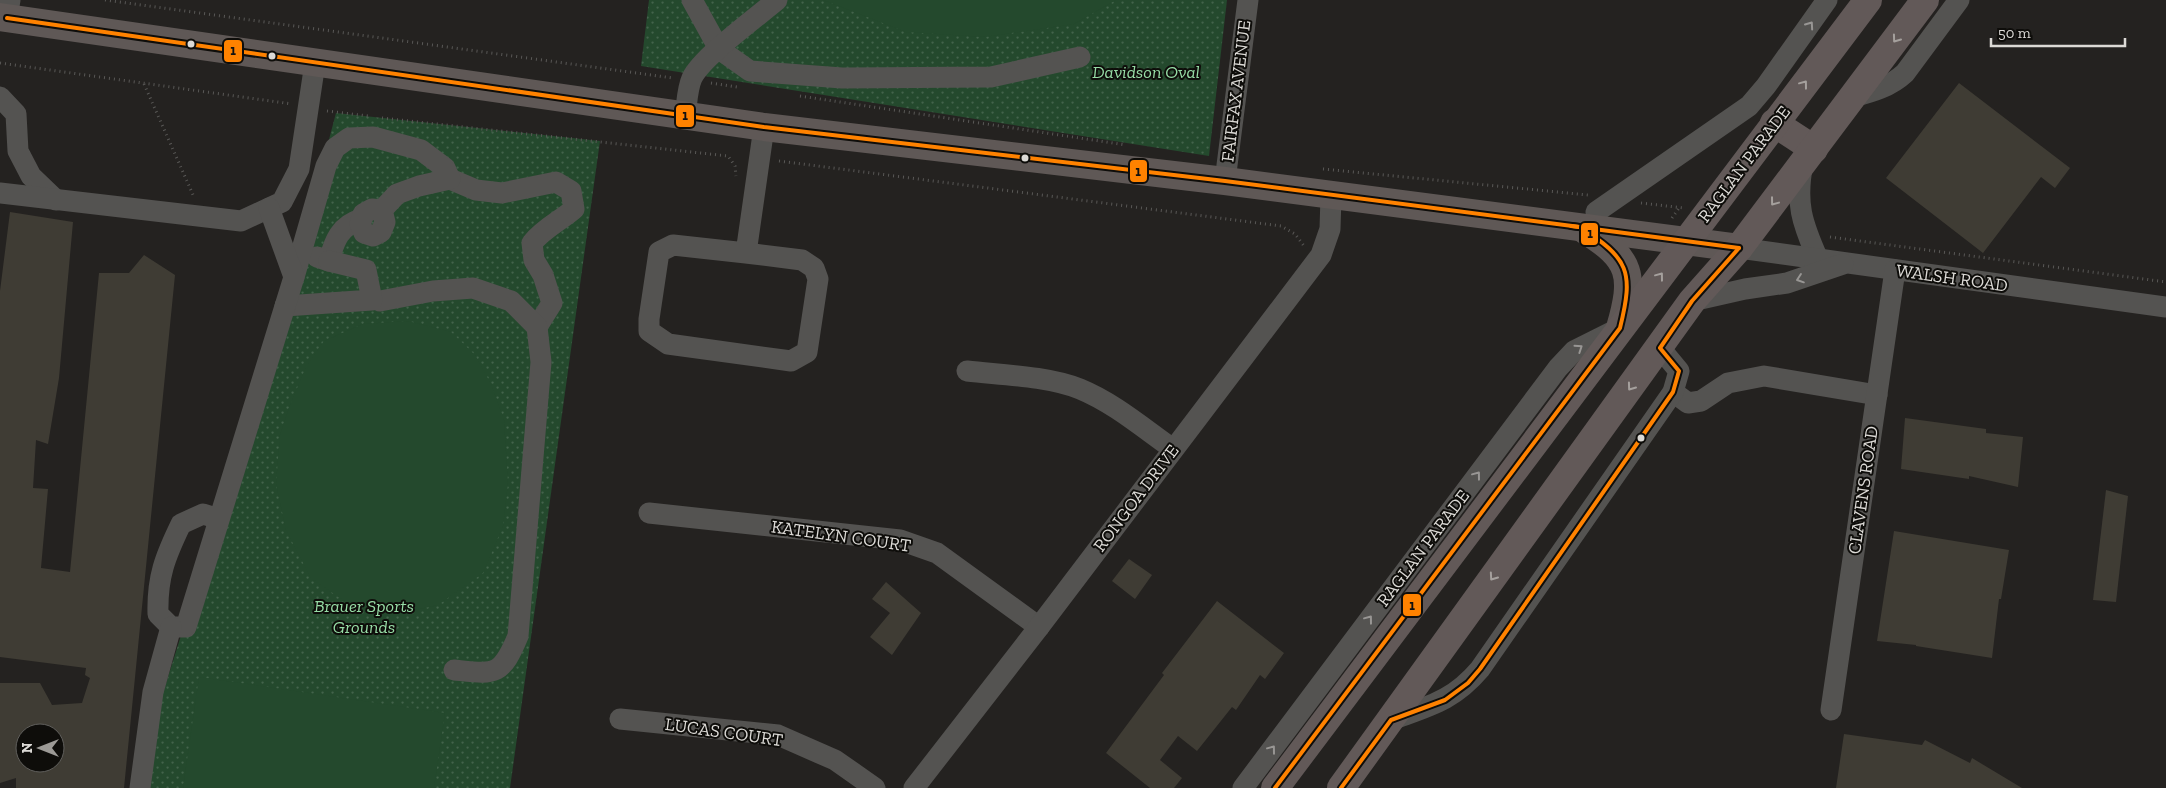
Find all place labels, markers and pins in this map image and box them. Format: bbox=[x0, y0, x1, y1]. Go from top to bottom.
unlabelled marker bbox=[186, 39, 196, 49]
unlabelled marker bbox=[267, 51, 277, 61]
unlabelled marker bbox=[1020, 153, 1030, 163]
unlabelled marker bbox=[1636, 433, 1646, 443]

